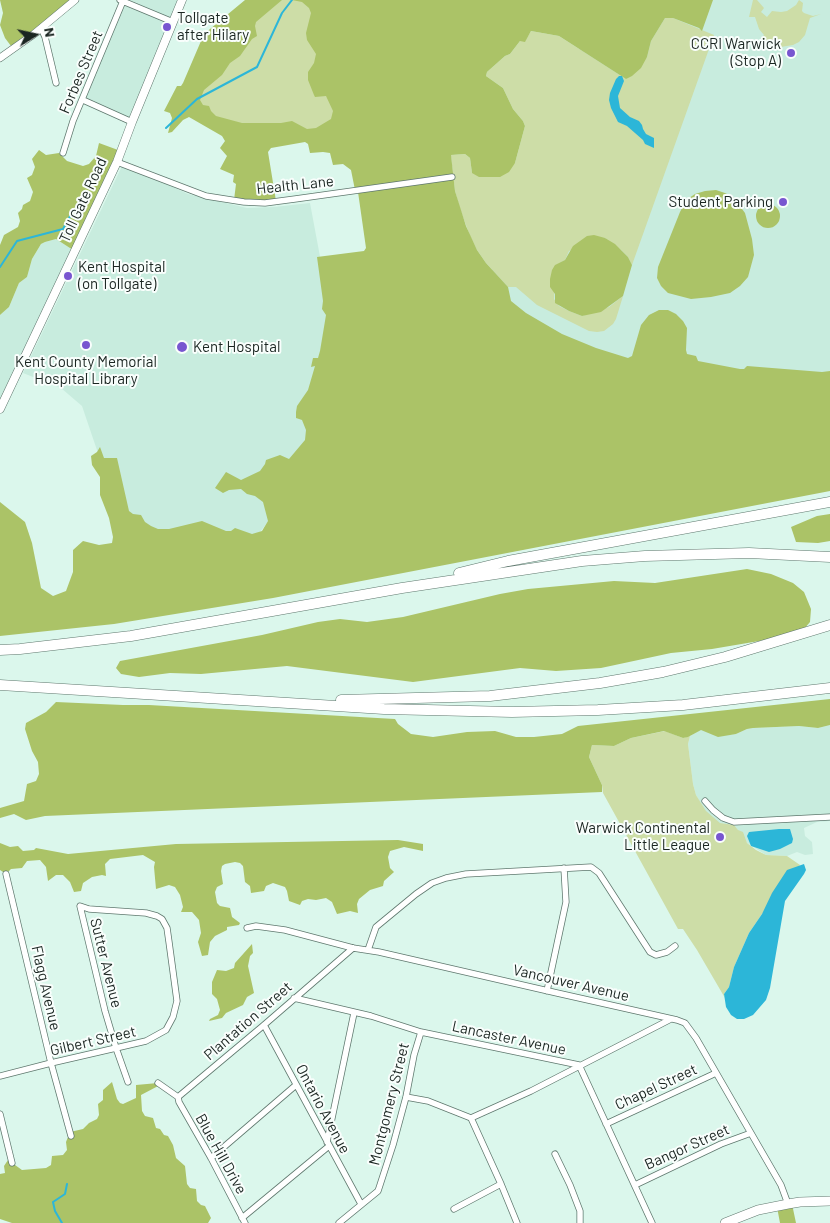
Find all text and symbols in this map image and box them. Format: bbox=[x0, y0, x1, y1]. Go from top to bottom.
place label: Tollgate after Hilary bbox=[177, 9, 249, 44]
north arrow bbox=[10, 10, 60, 60]
marker: Tollgate after Hilary bbox=[161, 21, 173, 33]
text: N bbox=[41, 26, 59, 38]
street label: Forbes Street bbox=[55, 28, 107, 116]
place label: CCRI Warwick (Stop A) bbox=[691, 35, 781, 70]
marker: CCRI Warwick (Stop A) bbox=[785, 47, 797, 59]
street label: Toll Gate Road bbox=[55, 155, 111, 245]
street label: Health Lane bbox=[255, 172, 335, 198]
place label: Student Parking bbox=[669, 193, 773, 211]
marker: Student Parking bbox=[777, 196, 789, 208]
place label: Kent Hospital (on Tollgate) bbox=[78, 258, 165, 293]
marker: Kent Hospital (on Tollgate) bbox=[62, 270, 74, 282]
place label: Kent Hospital bbox=[193, 338, 280, 356]
marker: Kent County Memorial Hospital Library bbox=[80, 339, 92, 351]
marker: Kent Hospital bbox=[175, 340, 189, 354]
place label: Kent County Memorial Hospital Library bbox=[15, 353, 157, 388]
place label: Warwick Continental Little League bbox=[576, 819, 710, 854]
marker: Warwick Continental Little League bbox=[714, 831, 726, 843]
street label: Sutter Avenue bbox=[86, 916, 126, 1010]
street label: Flagg Avenue bbox=[28, 944, 64, 1032]
street label: Vancouver Avenue bbox=[511, 961, 631, 1005]
street label: Plantation Street bbox=[200, 978, 296, 1064]
street label: Lancaster Avenue bbox=[450, 1017, 568, 1059]
street label: Gilbert Street bbox=[48, 1022, 138, 1060]
street label: Montgomery Street bbox=[365, 1041, 413, 1167]
street label: Chapel Street bbox=[612, 1060, 700, 1114]
street label: Ontario Avenue bbox=[292, 1061, 354, 1157]
street label: Blue Hill Drive bbox=[192, 1111, 250, 1197]
street label: Bangor Street bbox=[642, 1120, 732, 1174]

